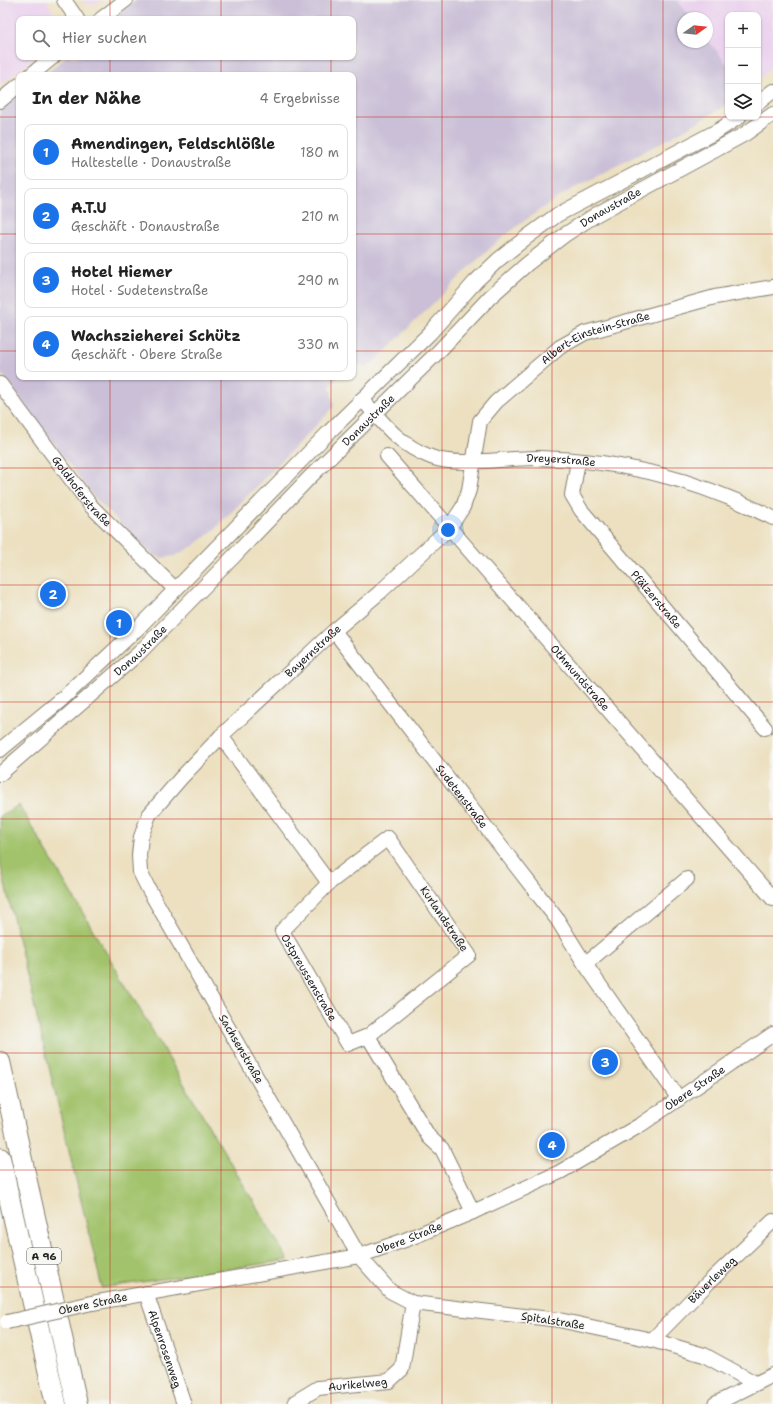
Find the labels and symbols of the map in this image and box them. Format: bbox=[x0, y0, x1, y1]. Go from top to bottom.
north arrow bbox=[677, 12, 713, 48]
street label: Donaustraße bbox=[577, 184, 644, 231]
street label: Albert-Einstein-Straße bbox=[538, 308, 652, 368]
street label: Donaustraße bbox=[339, 391, 398, 449]
street label: Dreyerstraße bbox=[526, 450, 597, 470]
street label: Goldhoferstraße bbox=[49, 453, 115, 530]
your location bbox=[438, 520, 458, 540]
street label: Pfälzerstraße bbox=[628, 567, 685, 632]
pin: 2 bbox=[40, 579, 66, 609]
pin: 1 bbox=[106, 608, 132, 638]
street label: Donaustraße bbox=[110, 621, 170, 679]
street label: Bayernstraße bbox=[282, 621, 344, 681]
street label: Othmundstraße bbox=[547, 641, 613, 714]
street label: Sudetenstraße bbox=[432, 761, 491, 831]
street label: Kurlandstraße bbox=[417, 883, 471, 955]
street label: Ostpreussenstraße bbox=[278, 931, 341, 1024]
street label: Sachsenstraße bbox=[215, 1012, 267, 1086]
pin: 3 bbox=[592, 1047, 618, 1077]
street label: Obere Straße bbox=[661, 1062, 728, 1114]
pin: 4 bbox=[539, 1130, 565, 1160]
street label: Obere Straße bbox=[373, 1218, 444, 1257]
road number: A 96 bbox=[27, 1248, 61, 1264]
street label: Bäuerleweg bbox=[684, 1252, 739, 1307]
street label: Obere Straße bbox=[57, 1289, 129, 1319]
street label: Alpenrosenweg bbox=[145, 1308, 186, 1390]
street label: Spitalstraße bbox=[520, 1309, 586, 1333]
street label: Aurikelweg bbox=[327, 1374, 388, 1394]

